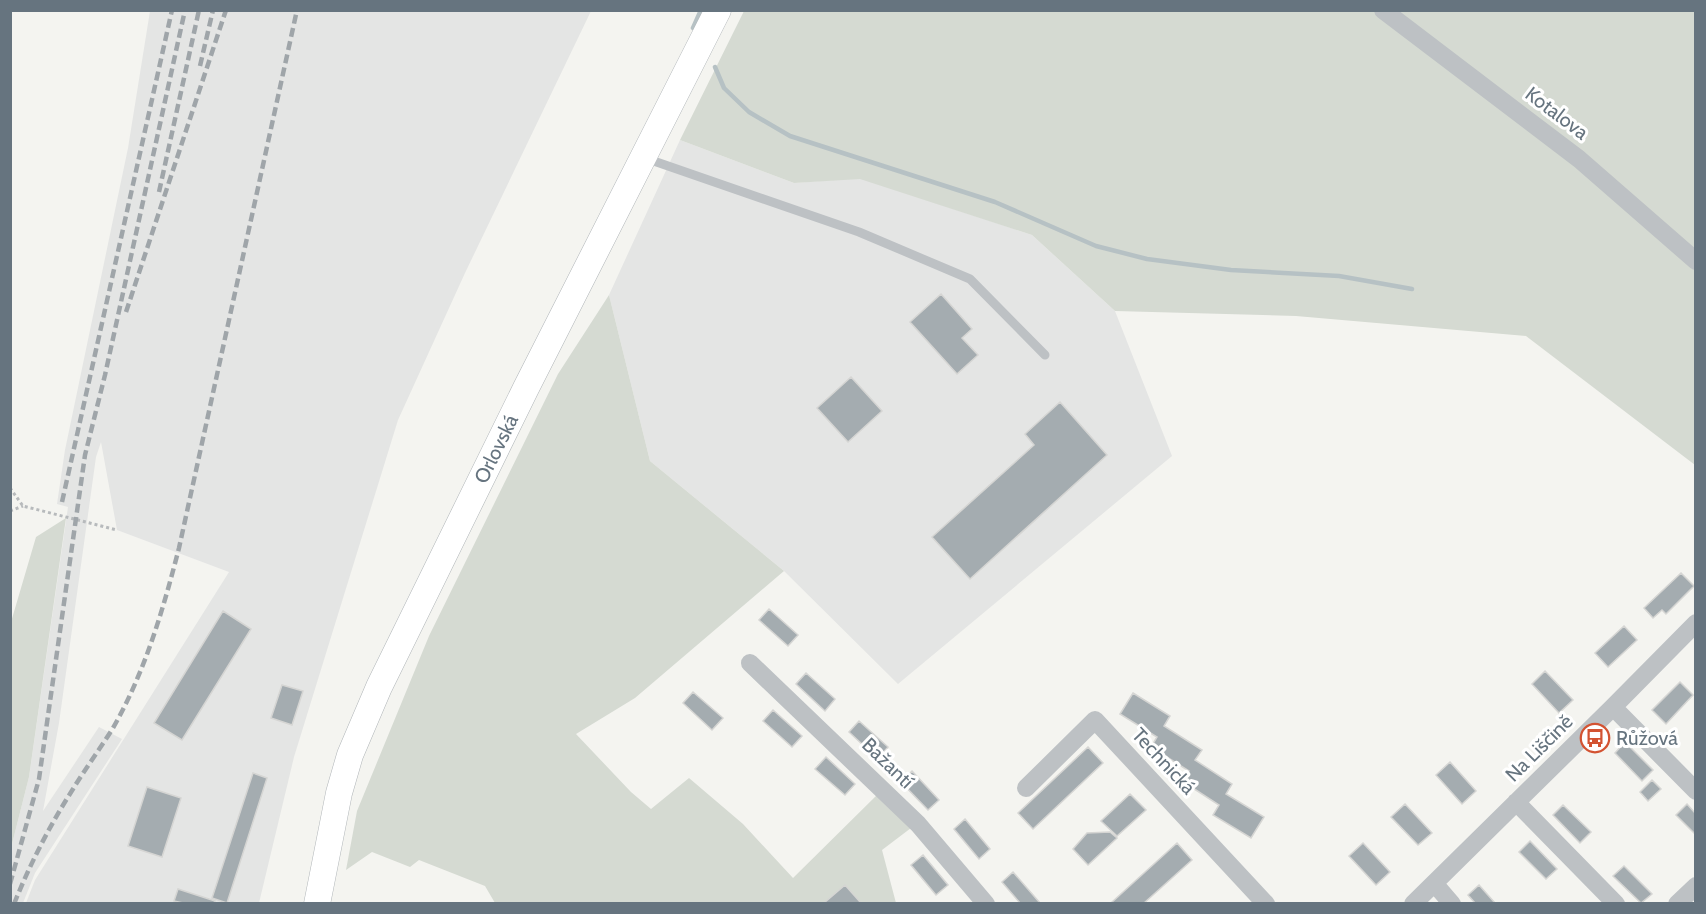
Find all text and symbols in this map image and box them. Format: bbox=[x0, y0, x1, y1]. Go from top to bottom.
street label: Kotalova bbox=[1521, 82, 1594, 145]
street label: Orlovská bbox=[469, 410, 523, 487]
street label: Na Liščině bbox=[1500, 709, 1578, 787]
bus stop icon: Růžová bbox=[1579, 722, 1611, 754]
street label: Technická bbox=[1127, 723, 1201, 800]
place label: Růžová bbox=[1616, 726, 1678, 750]
street label: Bažantí bbox=[857, 733, 919, 793]

